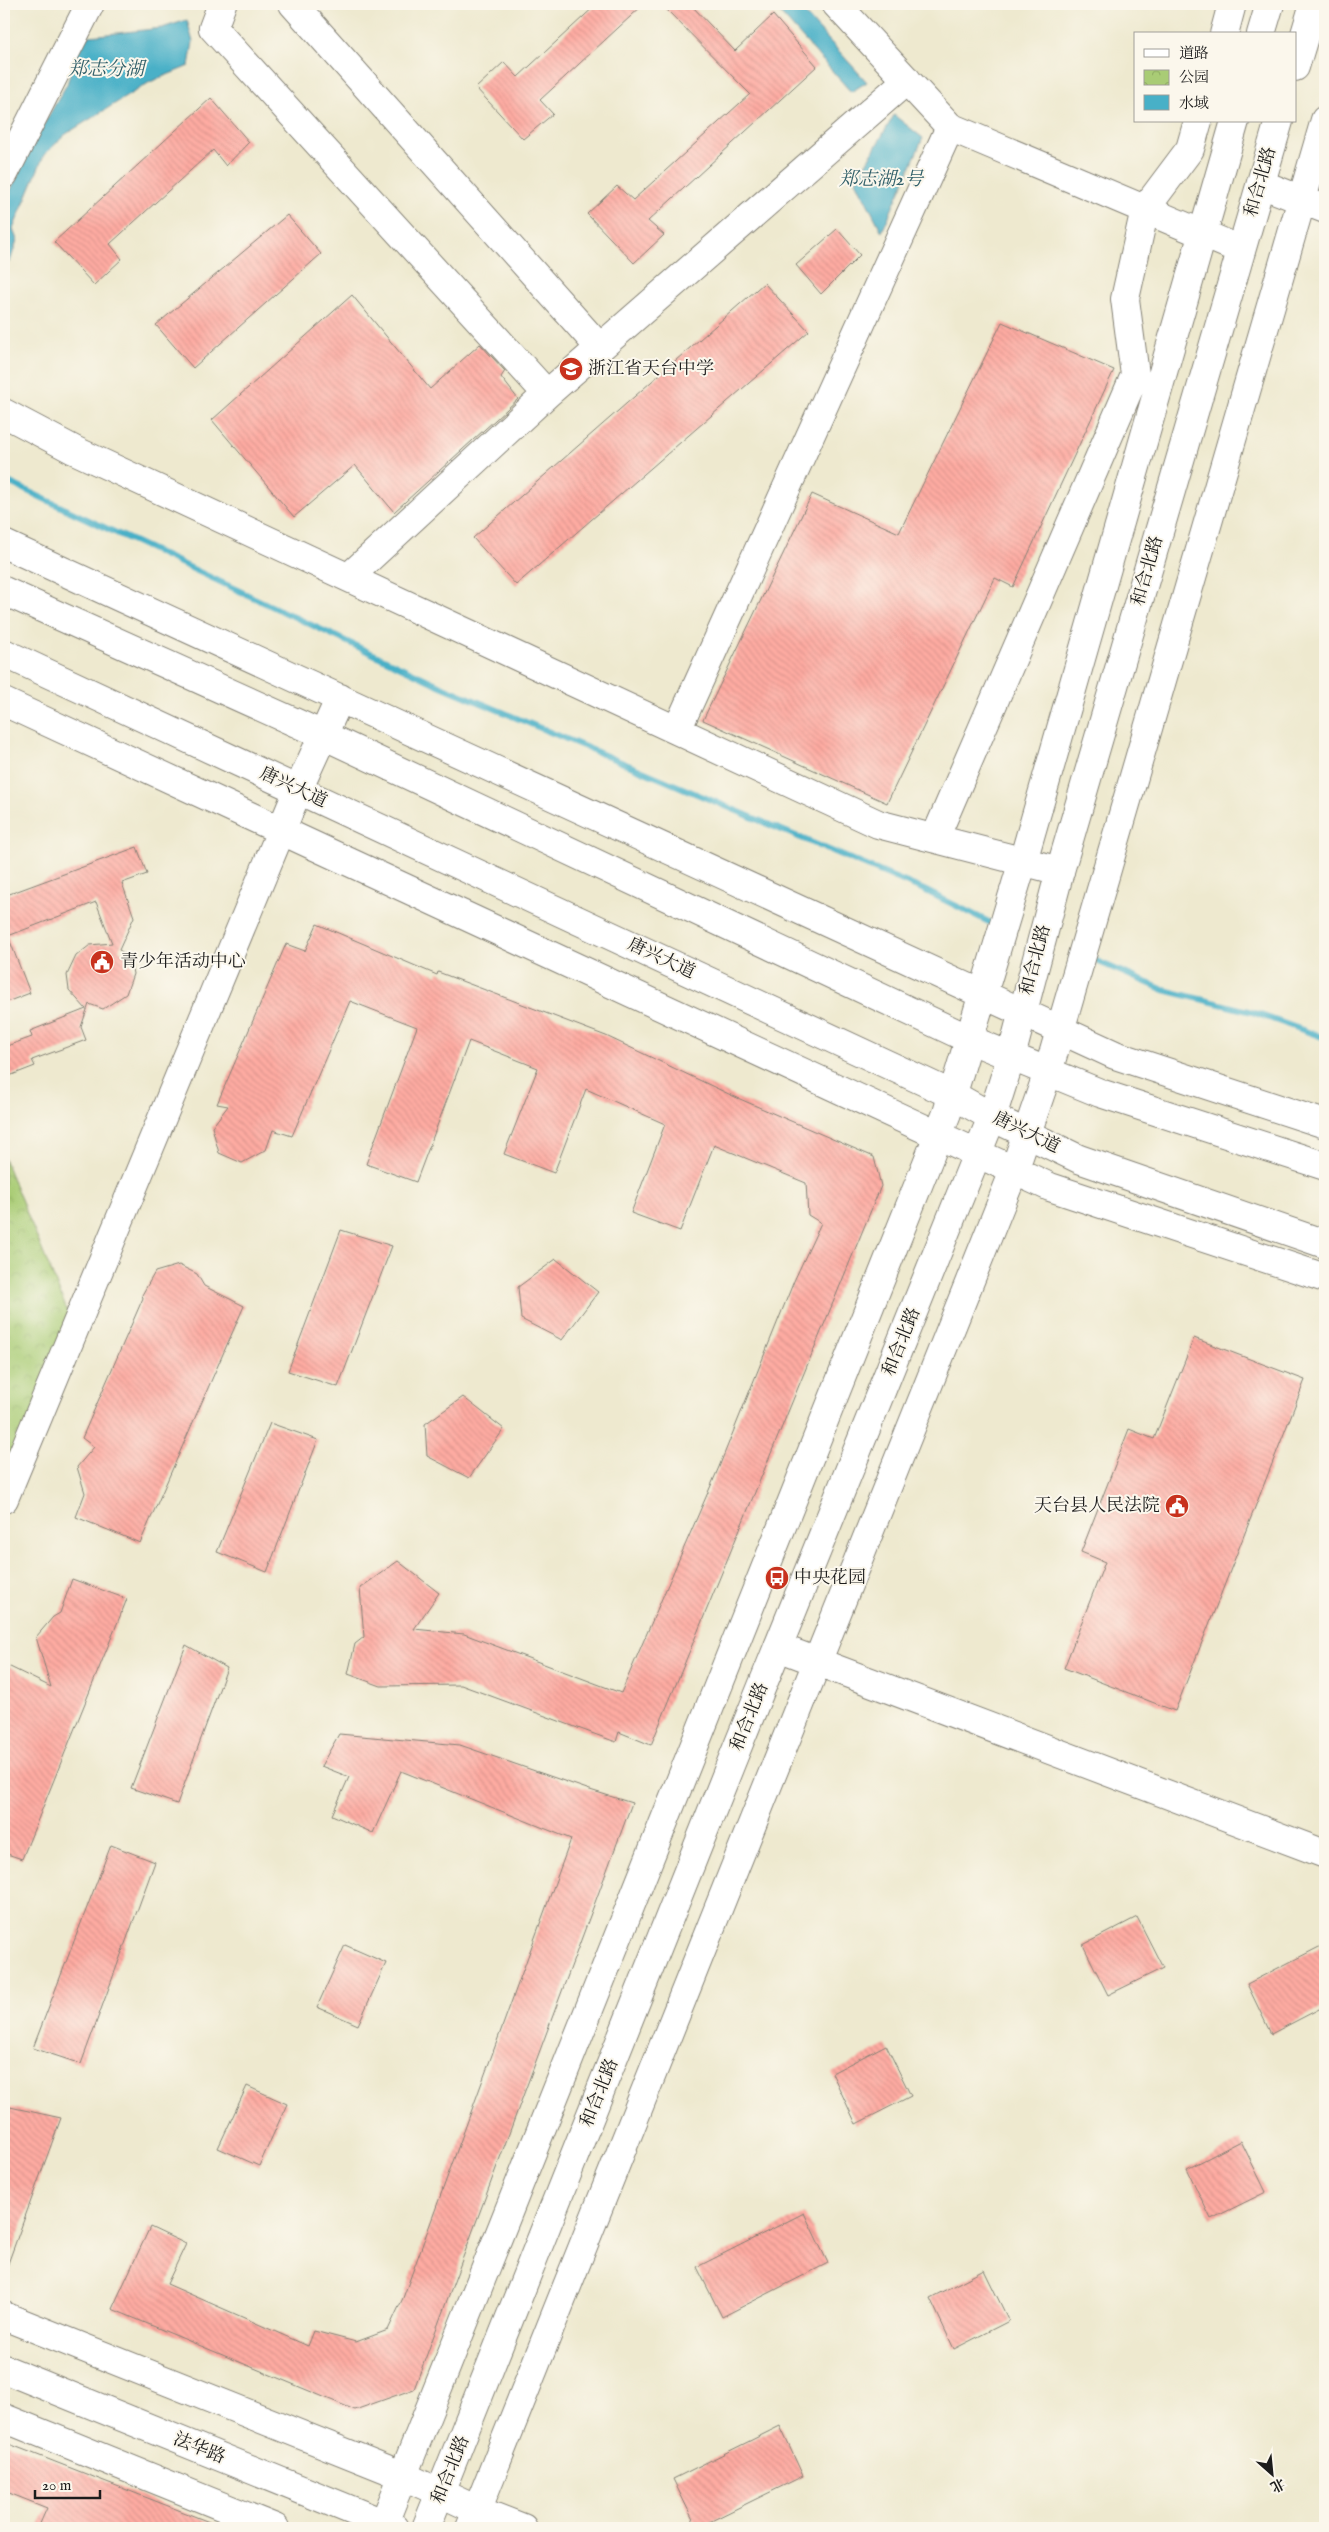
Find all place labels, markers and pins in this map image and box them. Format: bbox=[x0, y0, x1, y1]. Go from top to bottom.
school or university icon: 浙江省天台中学 bbox=[558, 356, 584, 382]
place label: 浙江省天台中学 bbox=[588, 358, 714, 381]
public building icon: 青少年活动中心 bbox=[89, 949, 115, 975]
place label: 青少年活动中心 bbox=[120, 951, 246, 974]
public building icon: 天台县人民法院 bbox=[1164, 1493, 1190, 1519]
place label: 天台县人民法院 bbox=[1034, 1495, 1160, 1518]
bus stop icon: 中央花园 bbox=[764, 1565, 790, 1591]
place label: 中央花园 bbox=[794, 1567, 866, 1590]

